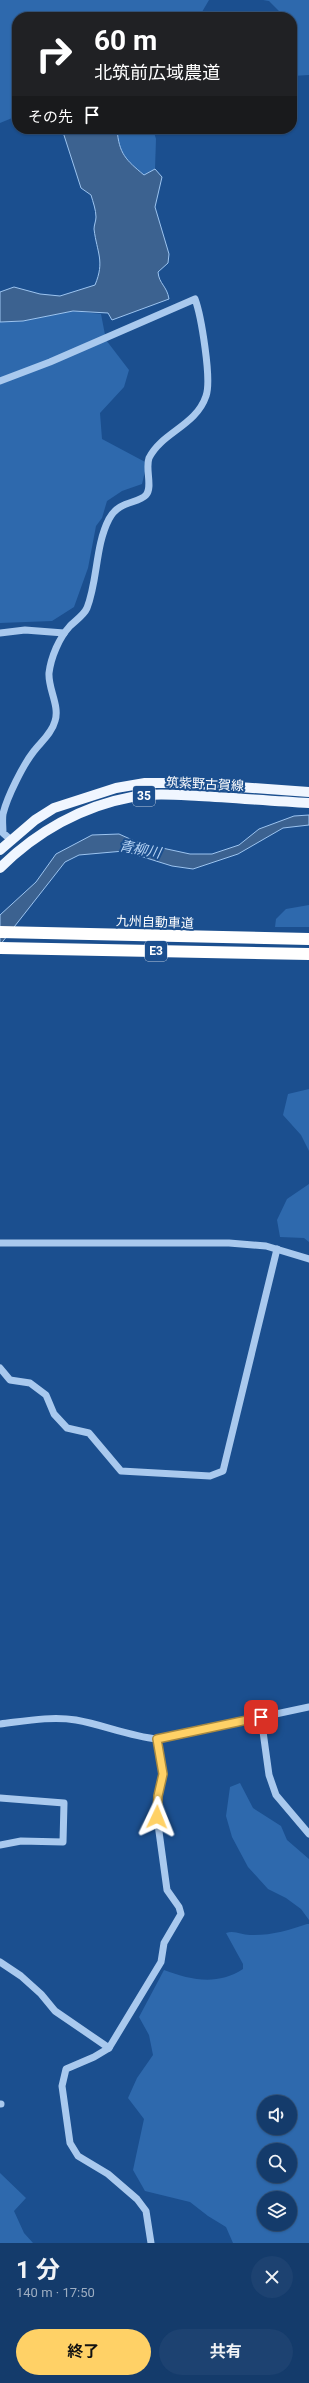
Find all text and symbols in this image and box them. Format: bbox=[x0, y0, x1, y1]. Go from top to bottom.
text: 60 m bbox=[94, 24, 157, 57]
icon: right bbox=[28, 28, 80, 80]
text: 北筑前広域農道 bbox=[94, 62, 220, 83]
icon: arrive bbox=[81, 104, 103, 126]
text: その先 bbox=[28, 108, 73, 126]
street label: 筑紫野古賀線 bbox=[166, 774, 244, 794]
road number: 35 bbox=[133, 786, 155, 806]
water label: 青柳川 bbox=[118, 837, 164, 861]
street label: 九州自動車道 bbox=[116, 913, 194, 931]
road number: E3 bbox=[145, 941, 167, 961]
pin bbox=[244, 1700, 278, 1734]
icon: arrive bbox=[250, 1706, 272, 1728]
position arrow bbox=[136, 1796, 178, 1838]
map controls bbox=[257, 2095, 297, 2231]
button: sound bbox=[257, 2095, 297, 2135]
button: search bbox=[257, 2143, 297, 2183]
button: layers bbox=[257, 2191, 297, 2231]
text: 1 分 bbox=[16, 2256, 60, 2284]
button: close bbox=[251, 2256, 293, 2298]
text: 140 m · 17:50 bbox=[16, 2285, 95, 2300]
button: 終了 bbox=[16, 2329, 151, 2375]
button: 共有 bbox=[159, 2329, 293, 2375]

